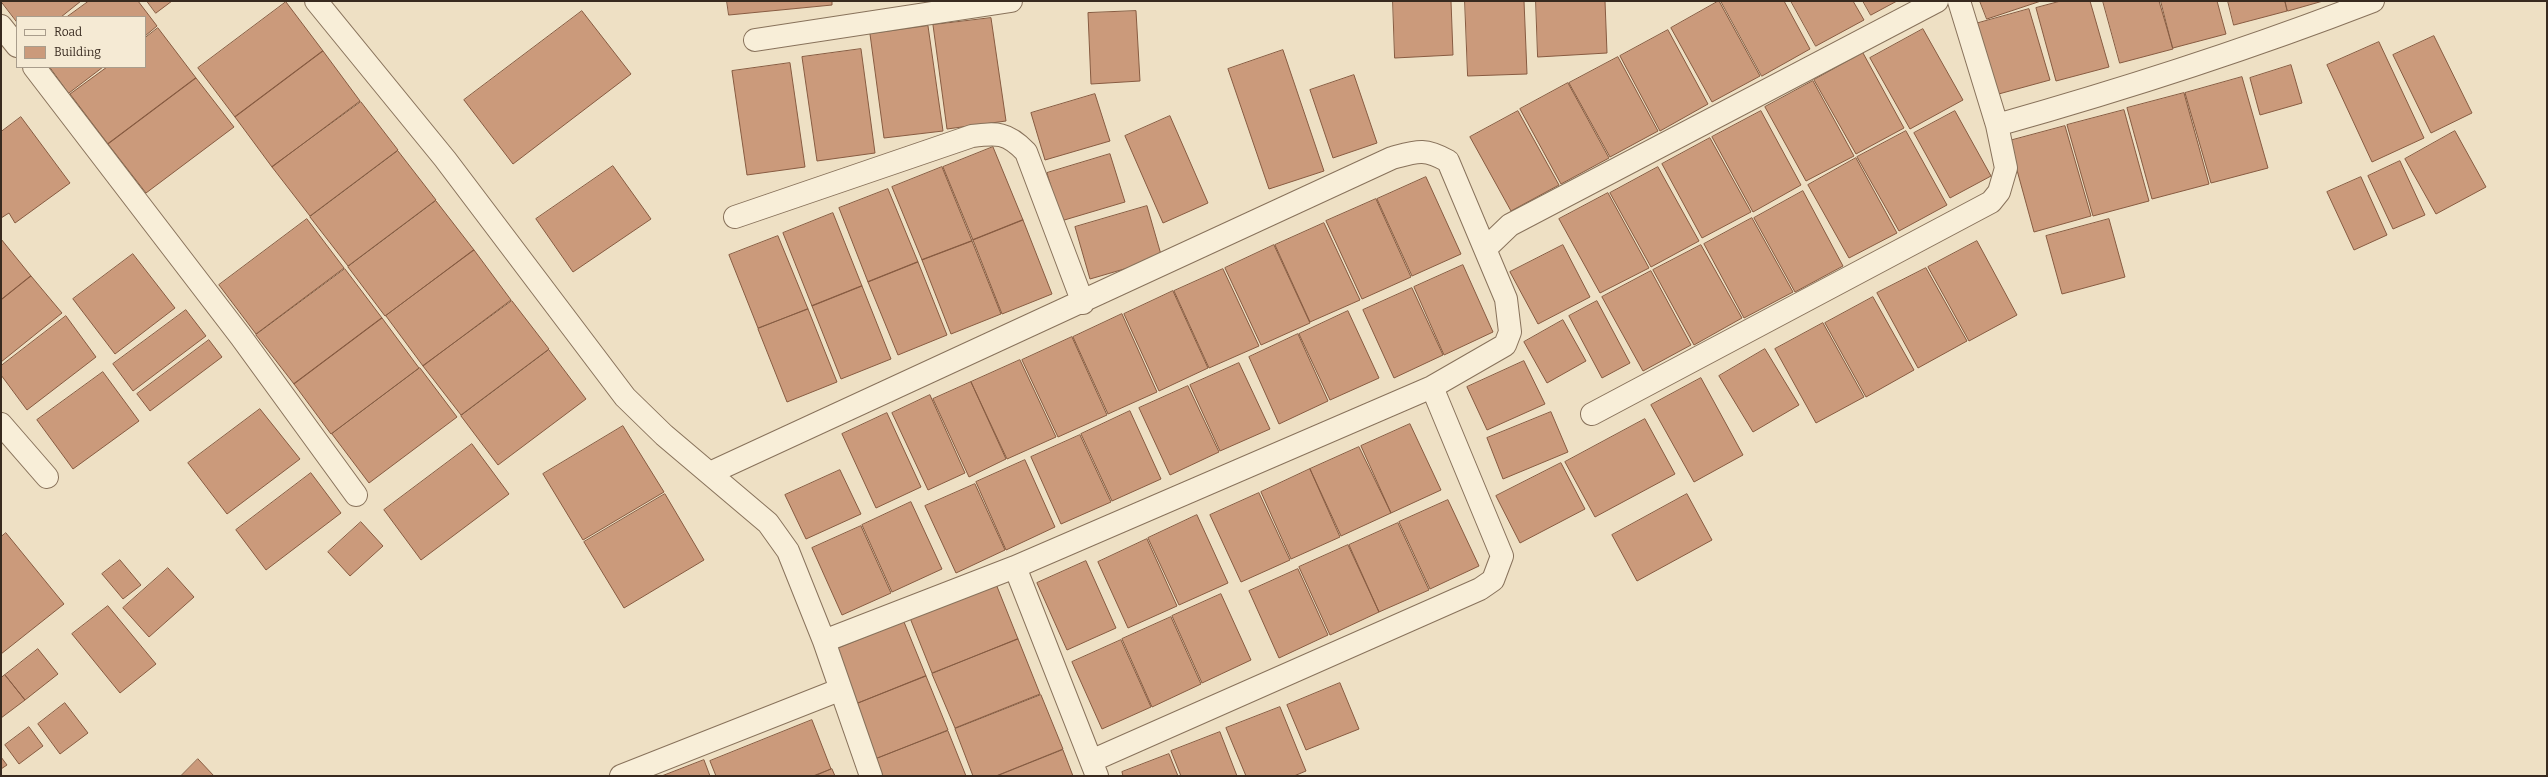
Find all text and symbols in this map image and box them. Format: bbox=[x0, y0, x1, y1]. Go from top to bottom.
legend bbox=[16, 16, 146, 68]
text: Road bbox=[54, 25, 82, 39]
text: Building bbox=[54, 45, 101, 59]

